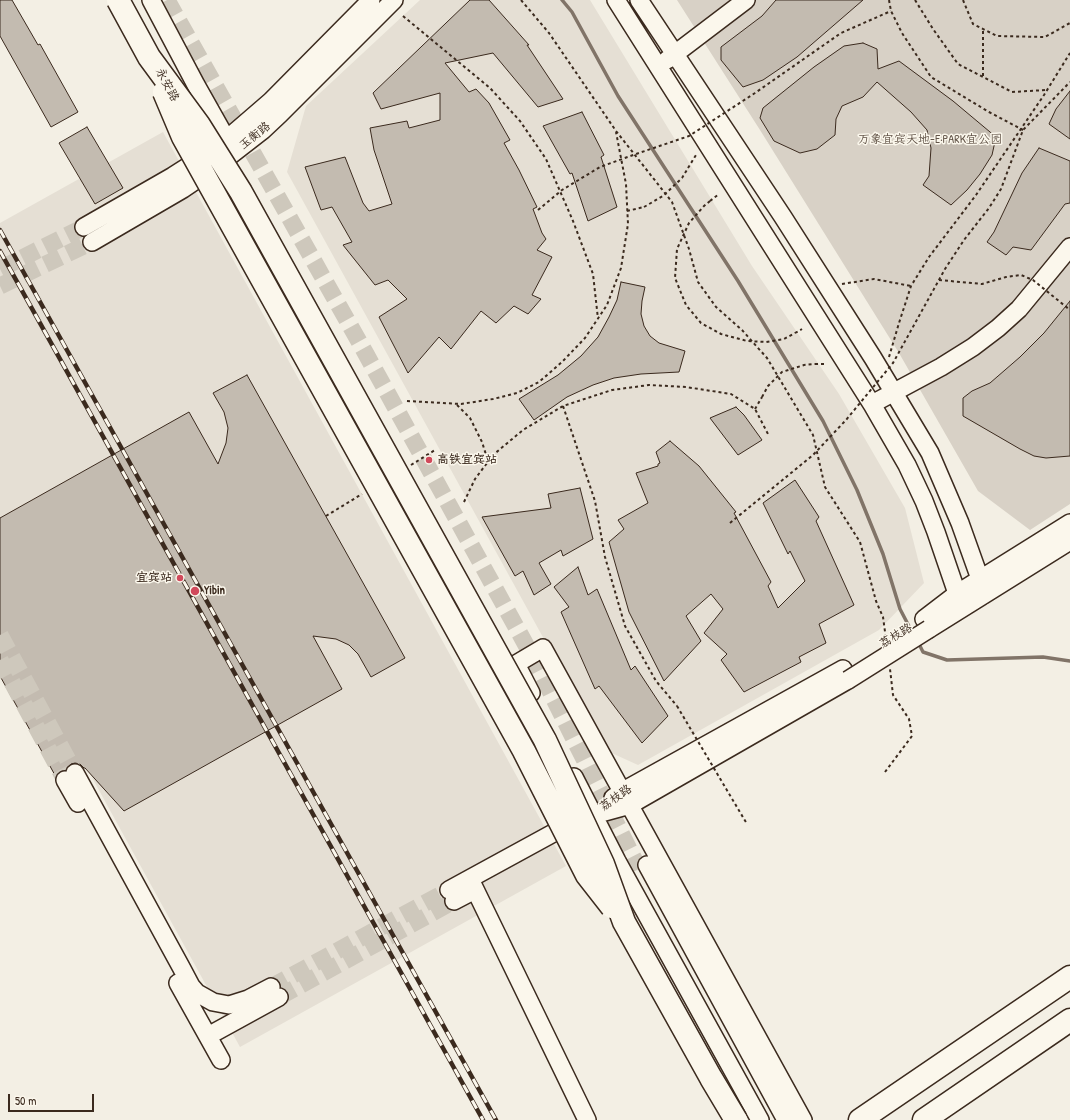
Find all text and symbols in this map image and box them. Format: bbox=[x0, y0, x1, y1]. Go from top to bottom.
street label: 永安路 bbox=[152, 66, 182, 104]
street label: 玉衡路 bbox=[236, 119, 274, 153]
park label: 万象宜宾天地-E·PARK宜公园 bbox=[858, 133, 1002, 147]
place label: 高铁宜宾站 bbox=[437, 453, 497, 467]
marker: 高铁宜宾站 bbox=[424, 455, 434, 465]
place label: 宜宾站 bbox=[136, 571, 172, 585]
marker: 宜宾站 bbox=[175, 573, 185, 583]
place label: Yibin bbox=[204, 584, 225, 598]
marker: Yibin bbox=[189, 585, 201, 597]
street label: 荔枝路 bbox=[877, 621, 915, 651]
street label: 荔枝路 bbox=[597, 782, 635, 814]
scale bar bbox=[10, 1086, 96, 1112]
text: 50 m bbox=[15, 1092, 36, 1109]

